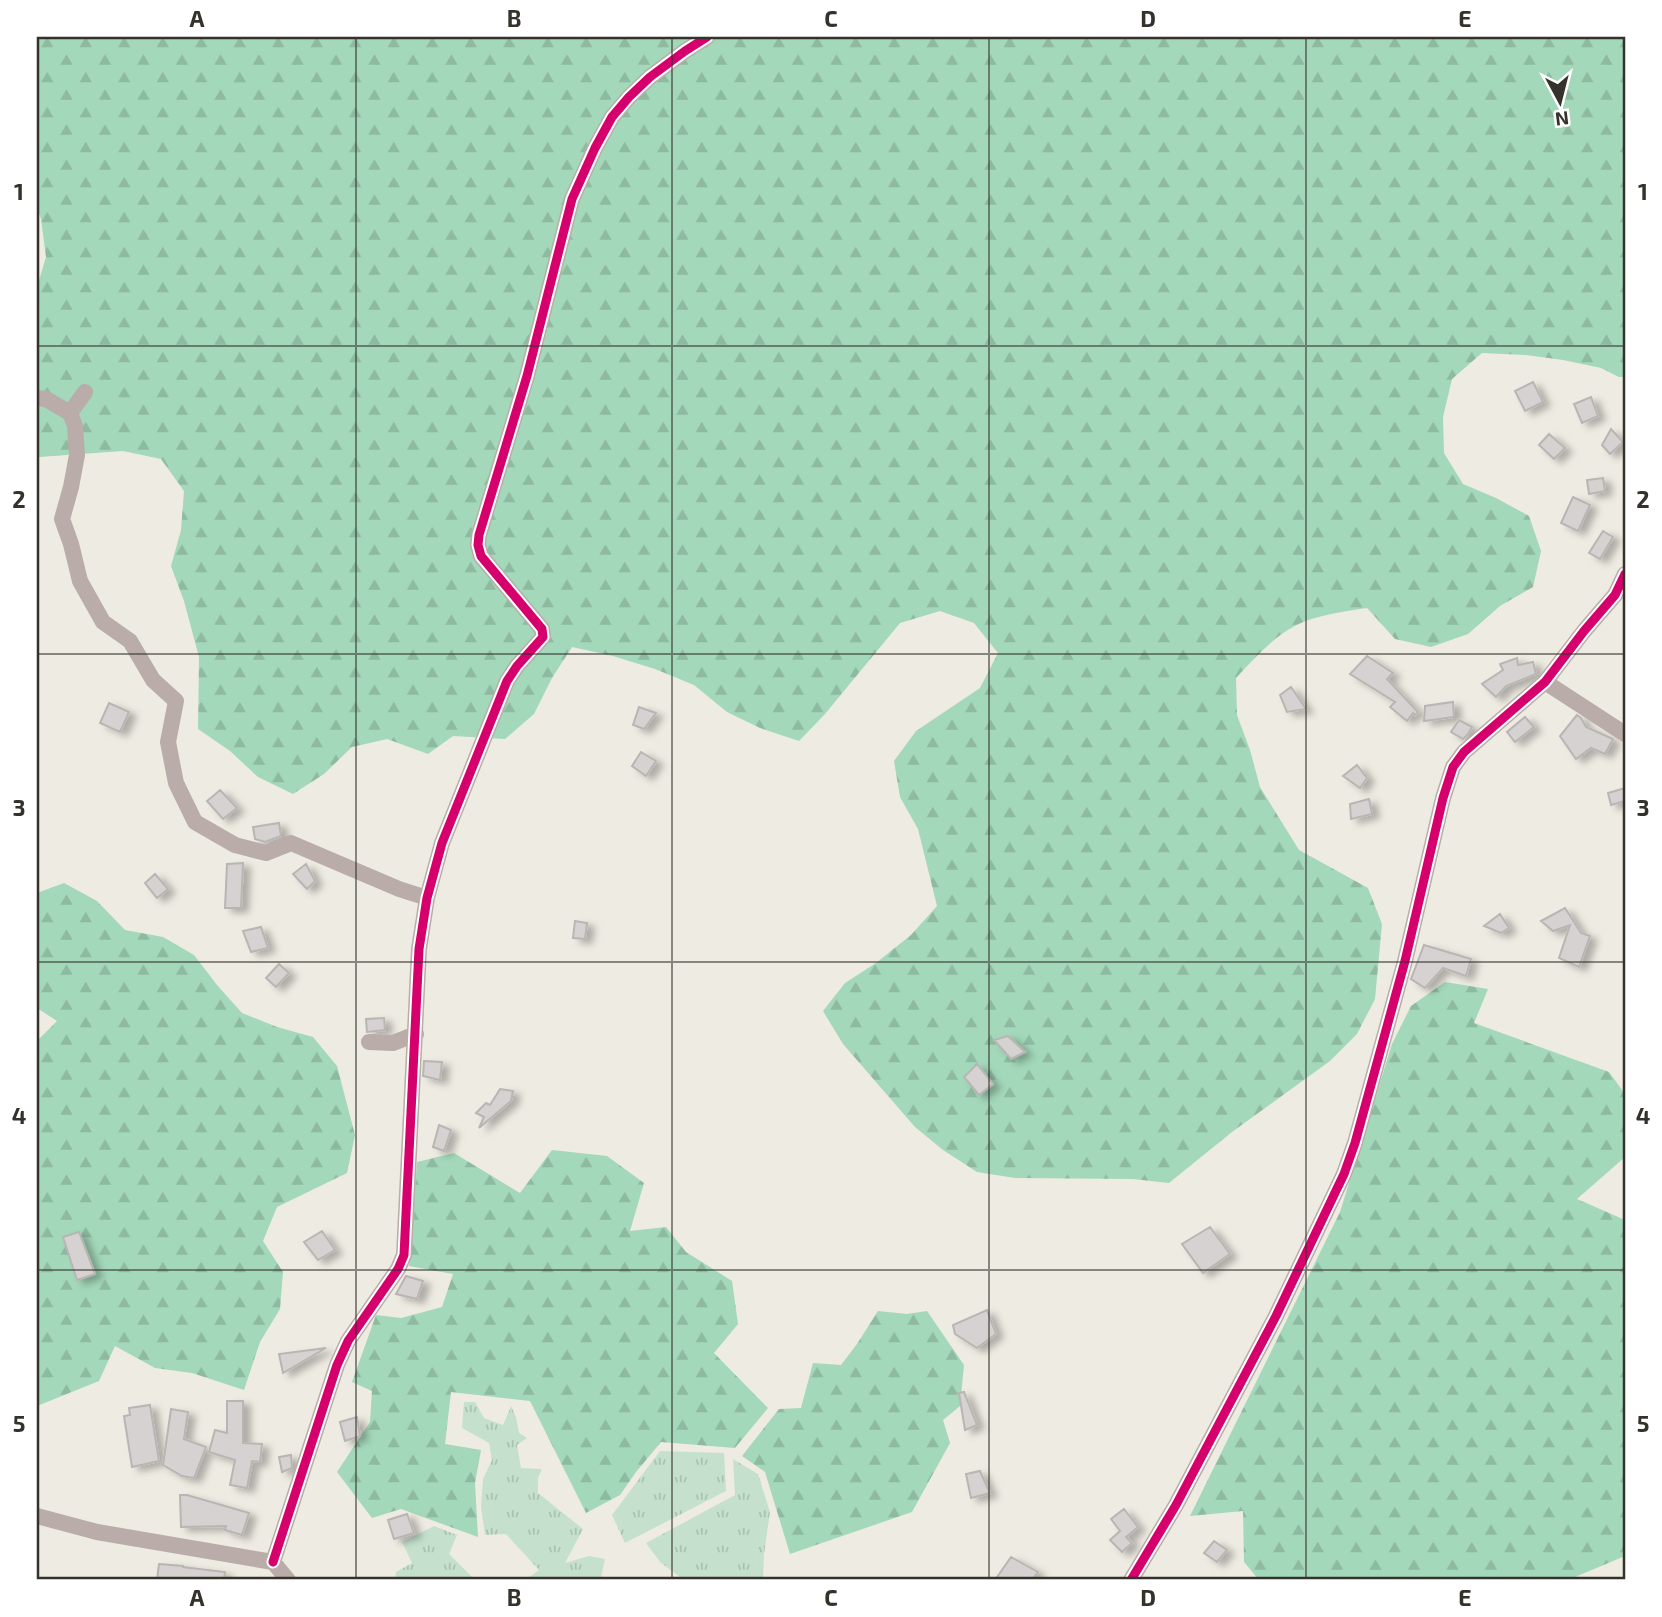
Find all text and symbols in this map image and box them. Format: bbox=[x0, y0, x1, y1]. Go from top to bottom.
text: A bbox=[189, 4, 205, 32]
text: B bbox=[507, 4, 521, 32]
text: C bbox=[824, 4, 838, 32]
text: D bbox=[1140, 4, 1156, 32]
text: E bbox=[1458, 4, 1472, 32]
north arrow bbox=[1526, 66, 1596, 136]
text: N bbox=[1554, 107, 1570, 132]
text: 1 bbox=[14, 177, 24, 205]
text: 1 bbox=[1638, 177, 1648, 205]
text: 2 bbox=[12, 485, 26, 513]
text: 2 bbox=[1636, 485, 1650, 513]
text: 3 bbox=[12, 793, 26, 821]
text: 3 bbox=[1636, 793, 1650, 821]
text: 4 bbox=[12, 1101, 26, 1129]
text: 4 bbox=[1636, 1101, 1650, 1129]
text: 5 bbox=[13, 1409, 25, 1437]
text: 5 bbox=[1637, 1409, 1649, 1437]
text: A bbox=[189, 1583, 205, 1611]
text: B bbox=[507, 1583, 521, 1611]
text: C bbox=[824, 1583, 838, 1611]
text: D bbox=[1140, 1583, 1156, 1611]
text: E bbox=[1458, 1583, 1472, 1611]

